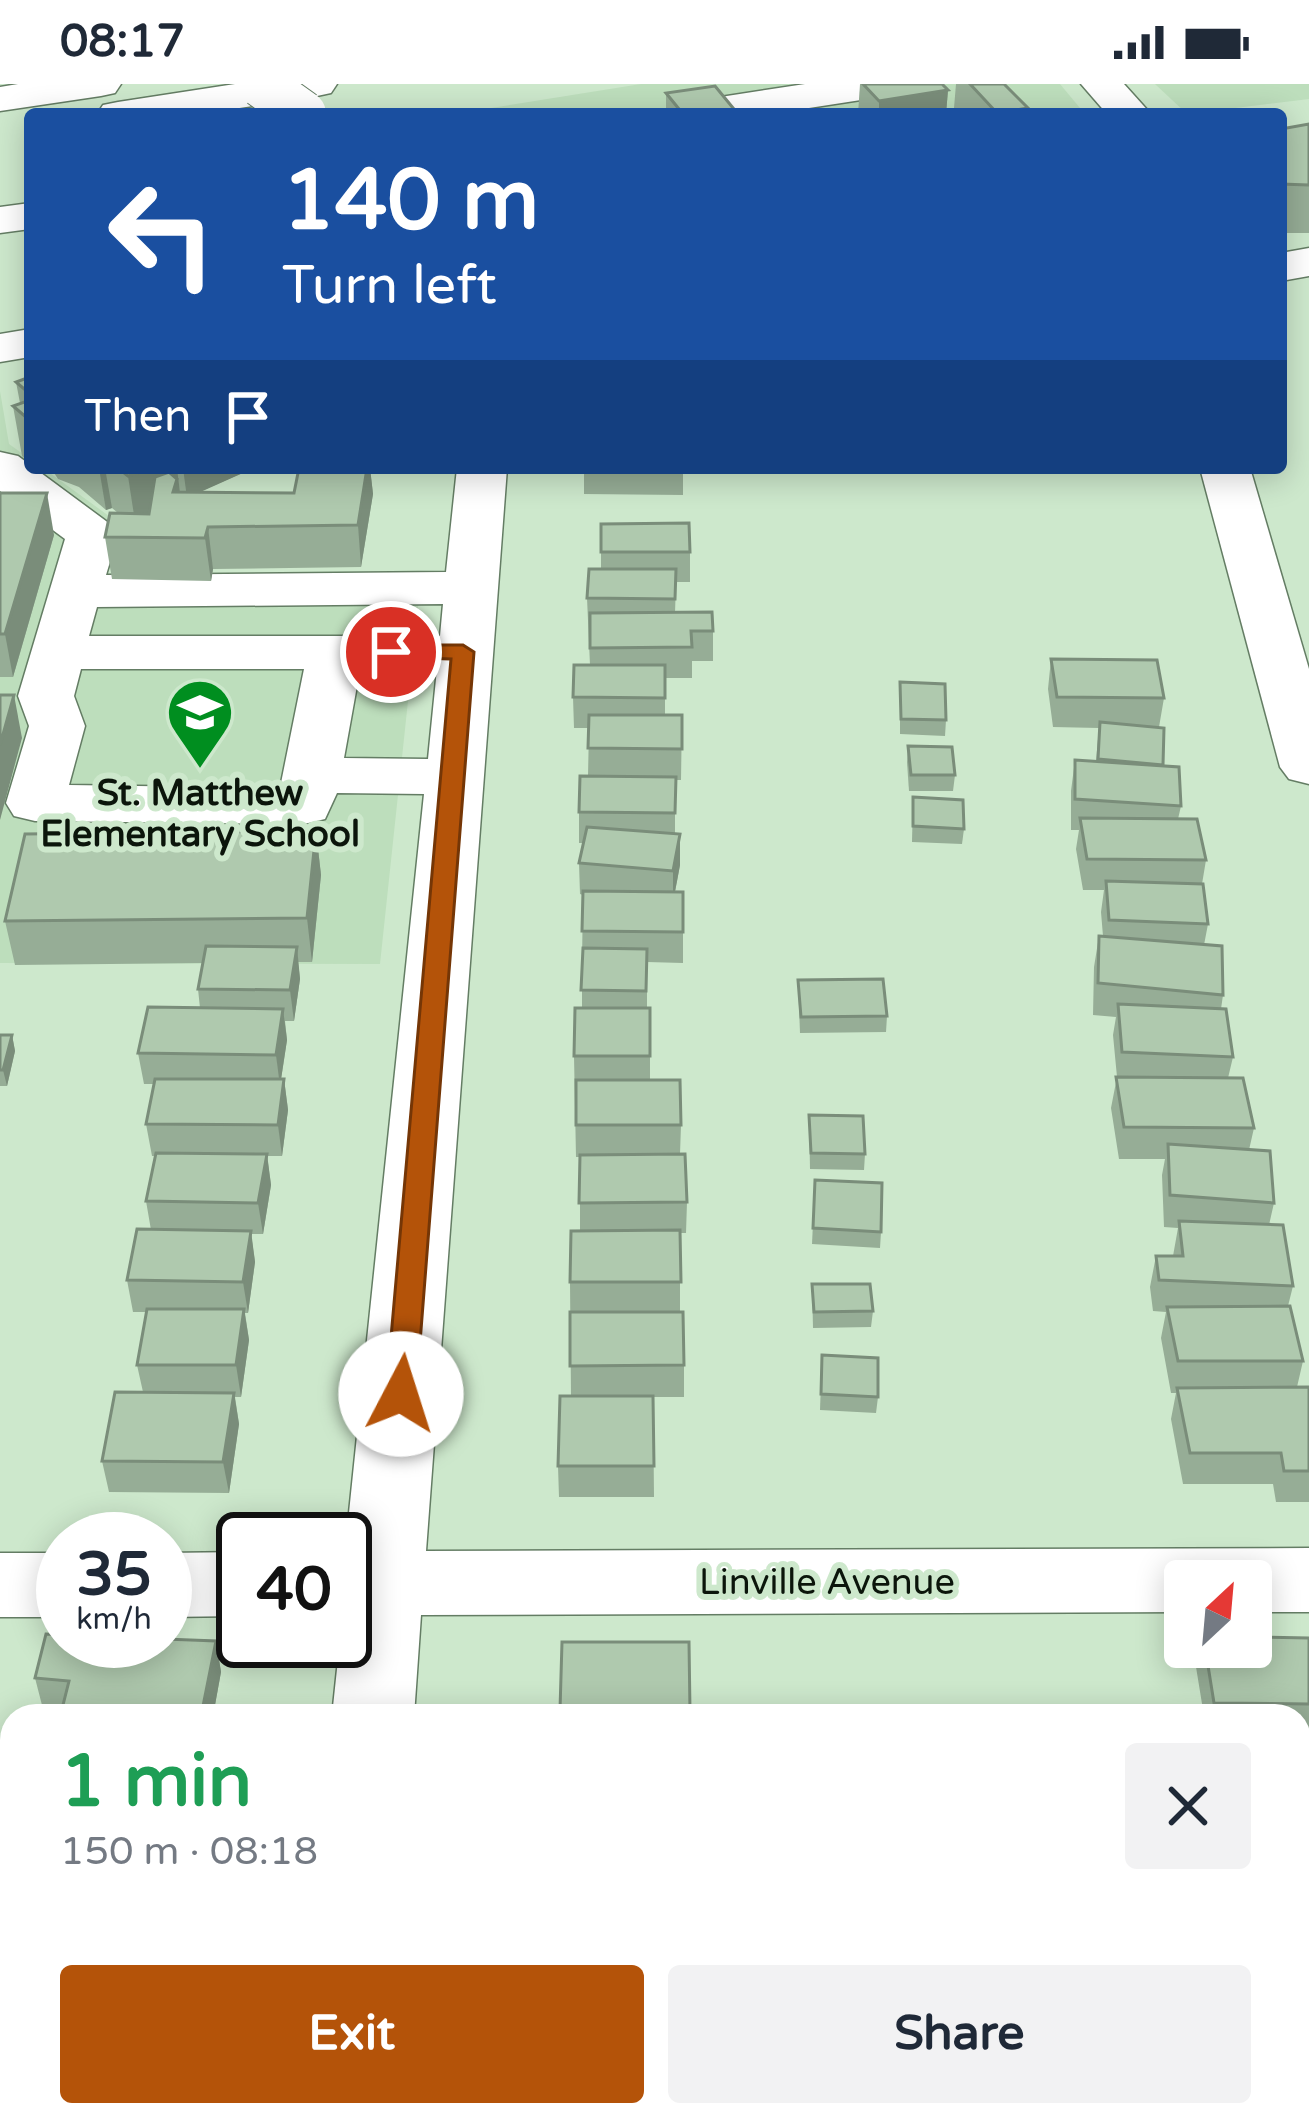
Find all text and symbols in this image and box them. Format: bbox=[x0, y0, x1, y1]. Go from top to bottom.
text: 08:17 bbox=[60, 15, 185, 69]
text: 140 m bbox=[282, 151, 539, 252]
icon: left bbox=[84, 156, 240, 312]
text: Turn left bbox=[282, 253, 497, 318]
icon: arrive bbox=[215, 384, 281, 450]
text: Then bbox=[84, 390, 191, 444]
pin bbox=[340, 601, 442, 703]
icon: arrive bbox=[358, 619, 424, 685]
school or university icon: St. Matthew Elementary School bbox=[165, 677, 235, 771]
place label: St. Matthew Elementary School bbox=[40, 772, 360, 856]
position arrow bbox=[338, 1331, 464, 1457]
speed limit sign: 40 bbox=[216, 1512, 372, 1668]
text: 35 bbox=[76, 1539, 152, 1611]
north arrow bbox=[1164, 1560, 1272, 1668]
map controls bbox=[1164, 1560, 1272, 1668]
street label: Linville Avenue bbox=[699, 1561, 955, 1604]
text: km/h bbox=[76, 1601, 152, 1638]
text: 1 min bbox=[60, 1739, 252, 1826]
button: close bbox=[1125, 1743, 1251, 1869]
text: 150 m · 08:18 bbox=[60, 1828, 318, 1875]
button: Exit bbox=[60, 1965, 644, 2103]
button: Share bbox=[668, 1965, 1251, 2103]

